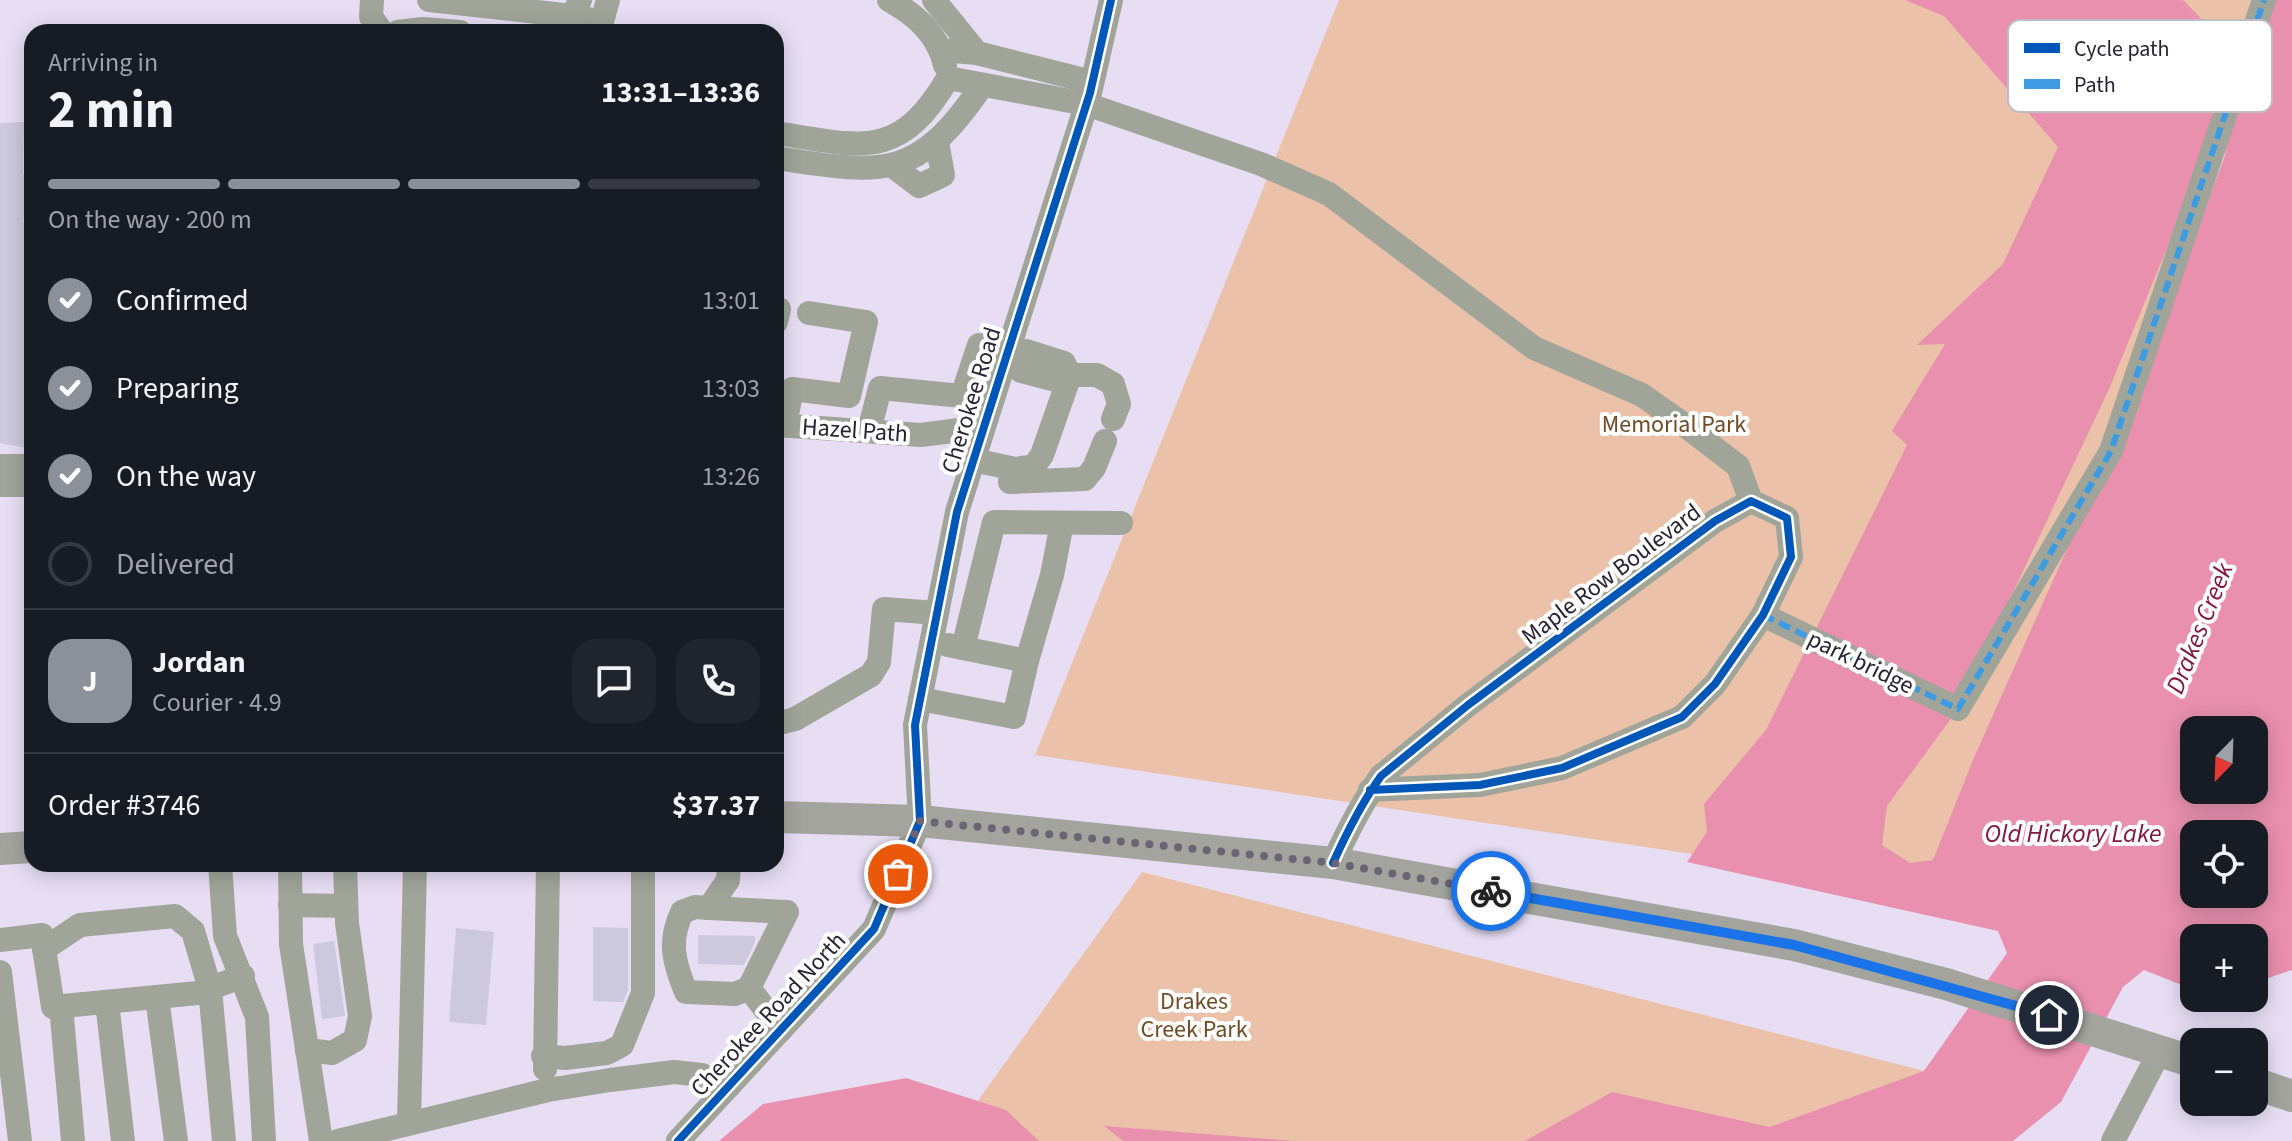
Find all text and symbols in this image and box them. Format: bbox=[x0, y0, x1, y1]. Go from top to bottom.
legend bbox=[2008, 20, 2272, 112]
text: Cycle path bbox=[2074, 33, 2170, 65]
text: Arriving in bbox=[48, 44, 158, 81]
text: Path bbox=[2074, 69, 2116, 101]
text: 13:31–13:36 bbox=[601, 71, 760, 114]
text: 2 min bbox=[48, 74, 175, 148]
text: On the way · 200 m bbox=[48, 201, 252, 238]
icon: check bbox=[48, 278, 92, 322]
text: Confirmed bbox=[116, 279, 249, 322]
text: 13:01 bbox=[702, 282, 760, 319]
street label: Cherokee Road bbox=[933, 323, 1010, 478]
icon: check bbox=[48, 366, 92, 410]
text: Preparing bbox=[116, 367, 239, 410]
text: 13:03 bbox=[702, 370, 760, 407]
park label: Memorial Park bbox=[1602, 407, 1746, 442]
street label: Hazel Path bbox=[801, 409, 909, 452]
icon: check bbox=[48, 454, 92, 498]
text: On the way bbox=[116, 455, 256, 498]
text: 13:26 bbox=[702, 458, 760, 495]
street label: Maple Row Boulevard bbox=[1514, 495, 1708, 654]
text: Delivered bbox=[116, 543, 235, 586]
water label: Drakes Creek bbox=[2156, 557, 2243, 699]
street label: park bridge bbox=[1802, 622, 1920, 703]
button: chat bbox=[572, 639, 656, 723]
button: phone bbox=[676, 639, 760, 723]
text: Jordan bbox=[152, 641, 246, 684]
text: J bbox=[82, 660, 98, 703]
text: Courier · 4.9 bbox=[152, 684, 282, 721]
north arrow bbox=[2180, 716, 2268, 804]
map controls bbox=[2180, 716, 2268, 1116]
text: Order #3746 bbox=[48, 784, 201, 827]
text: $37.37 bbox=[672, 784, 760, 827]
water label: Old Hickory Lake bbox=[1985, 815, 2161, 852]
button: locate bbox=[2180, 820, 2268, 908]
pin bbox=[864, 840, 932, 908]
courier bbox=[1451, 851, 1531, 931]
icon: bag bbox=[876, 852, 920, 896]
icon: bike bbox=[1469, 869, 1513, 913]
street label: Cherokee Road North bbox=[683, 924, 854, 1105]
button: + bbox=[2180, 924, 2268, 1012]
pin bbox=[2015, 981, 2083, 1049]
park label: Drakes Creek Park bbox=[1140, 984, 1248, 1047]
icon: home bbox=[2027, 993, 2071, 1037]
button: − bbox=[2180, 1028, 2268, 1116]

